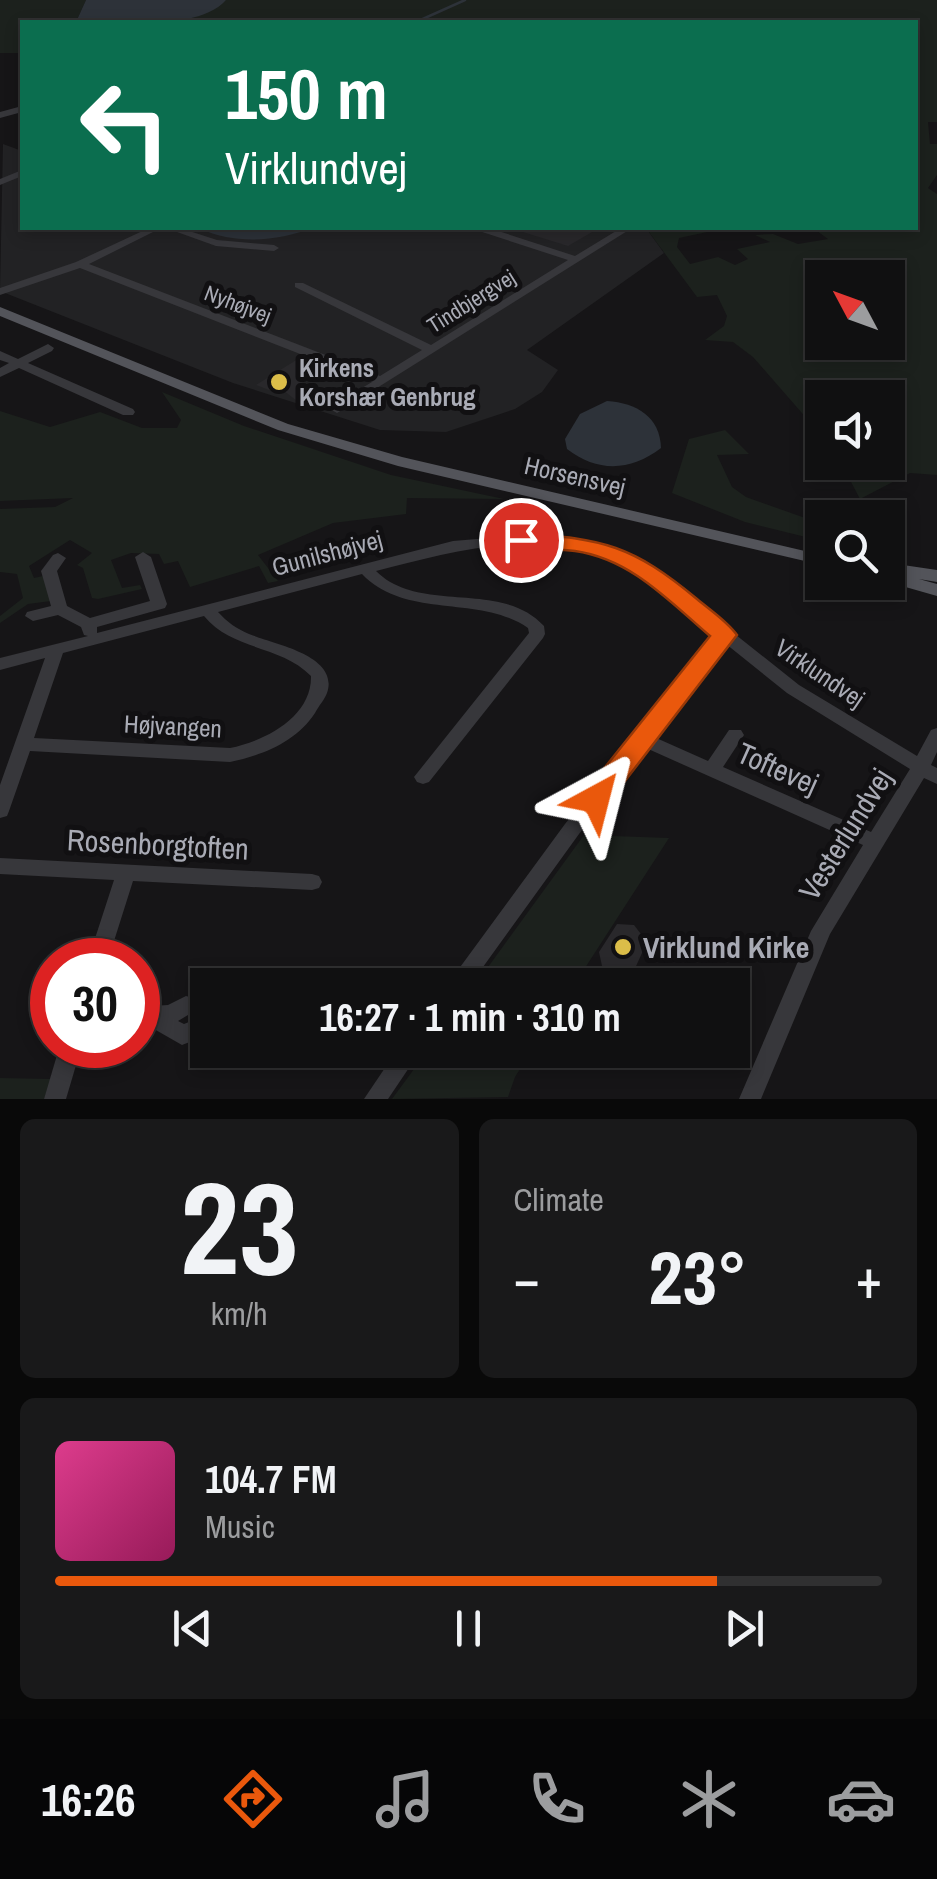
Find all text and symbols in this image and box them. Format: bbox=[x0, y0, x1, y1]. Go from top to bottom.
text: 150 m bbox=[225, 47, 388, 141]
icon: left bbox=[60, 60, 190, 190]
text: Virklundvej bbox=[225, 137, 407, 198]
north arrow bbox=[805, 260, 905, 360]
map controls bbox=[805, 260, 905, 600]
street label: Tindbjergvej bbox=[421, 262, 521, 340]
street label: Nyhøjvej bbox=[200, 278, 276, 330]
place label: Kirkens Korshær Genbrug bbox=[299, 351, 476, 414]
marker: Kirkens Korshær Genbrug bbox=[268, 371, 290, 393]
button: sound bbox=[805, 380, 905, 480]
street label: Horsensvej bbox=[521, 448, 629, 504]
pin bbox=[479, 498, 564, 583]
button: search bbox=[805, 500, 905, 600]
icon: arrive bbox=[494, 513, 549, 568]
street label: Gunilshøjvej bbox=[268, 522, 386, 584]
street label: Virklundvej bbox=[769, 631, 871, 715]
street label: Højvangen bbox=[123, 706, 223, 746]
street label: Toftevej bbox=[731, 732, 825, 804]
position arrow bbox=[544, 747, 648, 851]
street label: Vesterlundvej bbox=[789, 761, 901, 907]
street label: Rosenborgtoften bbox=[66, 819, 250, 869]
place label: Virklund Kirke bbox=[643, 927, 809, 967]
marker: Virklund Kirke bbox=[612, 936, 634, 958]
speed limit sign: 30 bbox=[30, 938, 160, 1068]
text: 16:27 · 1 min · 310 m bbox=[319, 992, 621, 1043]
text: 23 bbox=[180, 1139, 299, 1315]
text: Climate bbox=[514, 1178, 604, 1221]
text: 23° bbox=[649, 1226, 747, 1327]
text: − bbox=[514, 1241, 540, 1315]
text: + bbox=[856, 1241, 882, 1315]
text: km/h bbox=[211, 1292, 268, 1335]
text: 104.7 FM bbox=[205, 1454, 337, 1505]
text: Music bbox=[205, 1505, 275, 1548]
icon: previous bbox=[165, 1601, 220, 1656]
icon: pause bbox=[441, 1601, 496, 1656]
icon: next bbox=[717, 1601, 772, 1656]
icon: directions bbox=[218, 1764, 288, 1834]
icon: music bbox=[370, 1764, 440, 1834]
icon: phone bbox=[522, 1764, 592, 1834]
icon: climate bbox=[674, 1764, 744, 1834]
icon: car bbox=[826, 1764, 896, 1834]
text: 16:26 bbox=[41, 1769, 135, 1830]

